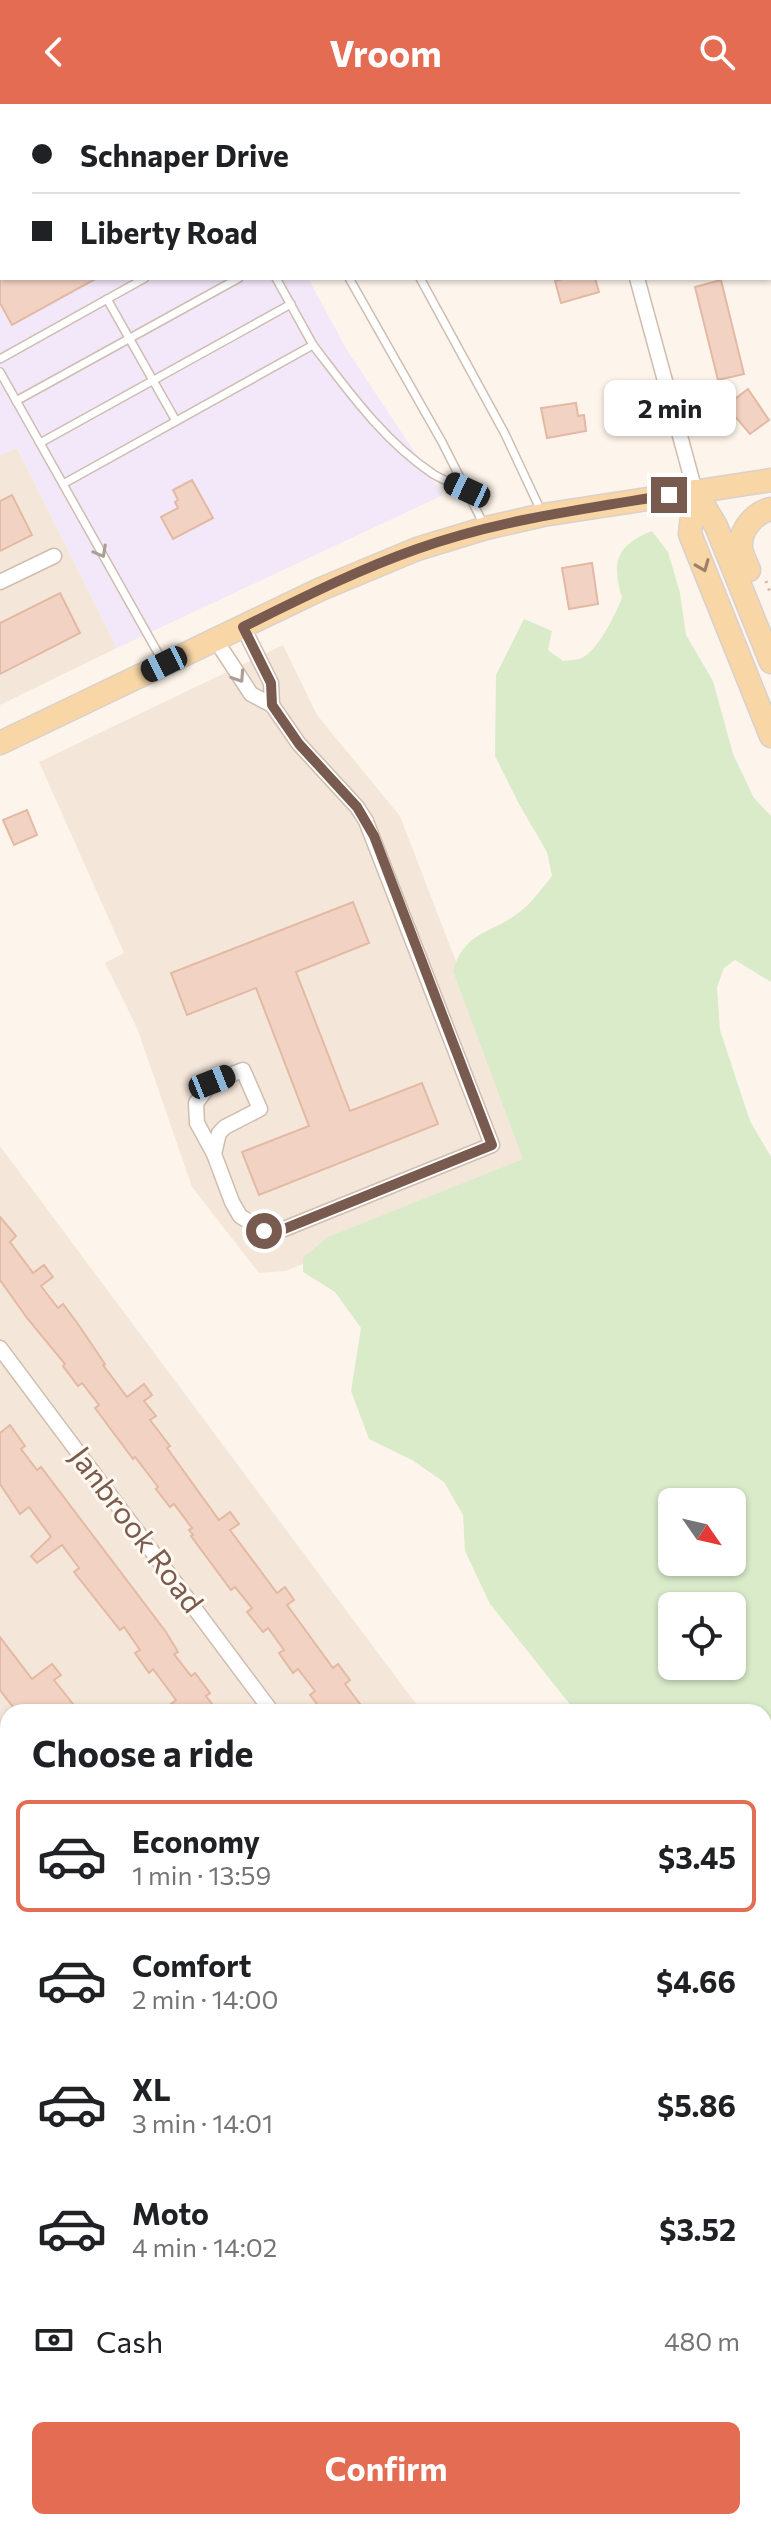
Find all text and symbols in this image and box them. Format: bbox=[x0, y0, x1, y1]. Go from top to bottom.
icon: back bbox=[32, 30, 76, 74]
text: Vroom bbox=[329, 30, 442, 74]
icon: search bbox=[695, 30, 739, 74]
text: Schnaper Drive bbox=[80, 136, 289, 173]
text: Liberty Road bbox=[80, 213, 258, 250]
callout: 2 min bbox=[603, 379, 735, 435]
text: 2 min bbox=[638, 392, 702, 423]
car bbox=[440, 469, 494, 511]
route end bbox=[651, 477, 687, 513]
one-way arrow bbox=[91, 543, 107, 558]
one-way arrow bbox=[693, 558, 710, 572]
car bbox=[137, 643, 191, 685]
one-way arrow bbox=[230, 668, 245, 683]
car bbox=[185, 1062, 239, 1102]
route start bbox=[246, 1213, 282, 1249]
street label: Janbrook Road bbox=[63, 1438, 213, 1619]
north arrow bbox=[658, 1488, 746, 1576]
map controls bbox=[658, 1488, 746, 1680]
button: locate bbox=[658, 1592, 746, 1680]
text: Choose a ride bbox=[32, 1730, 253, 1774]
icon: car bbox=[36, 1820, 108, 1892]
text: Economy bbox=[132, 1822, 260, 1859]
text: $3.45 bbox=[658, 1838, 736, 1875]
text: 1 min · 13:59 bbox=[132, 1859, 271, 1890]
icon: car bbox=[36, 1944, 108, 2016]
text: Comfort bbox=[132, 1946, 251, 1983]
text: $4.66 bbox=[656, 1962, 736, 1999]
text: 2 min · 14:00 bbox=[132, 1983, 279, 2014]
icon: car bbox=[36, 2068, 108, 2140]
text: XL bbox=[132, 2070, 171, 2107]
text: $5.86 bbox=[657, 2086, 736, 2123]
text: 3 min · 14:01 bbox=[132, 2107, 273, 2138]
icon: car bbox=[36, 2192, 108, 2264]
text: Moto bbox=[132, 2194, 209, 2231]
text: $3.52 bbox=[659, 2210, 736, 2247]
text: 4 min · 14:02 bbox=[132, 2231, 277, 2262]
icon: cash bbox=[32, 2318, 76, 2362]
text: Cash bbox=[96, 2322, 163, 2359]
text: 480 m bbox=[664, 2325, 740, 2356]
button: Confirm bbox=[32, 2422, 740, 2514]

